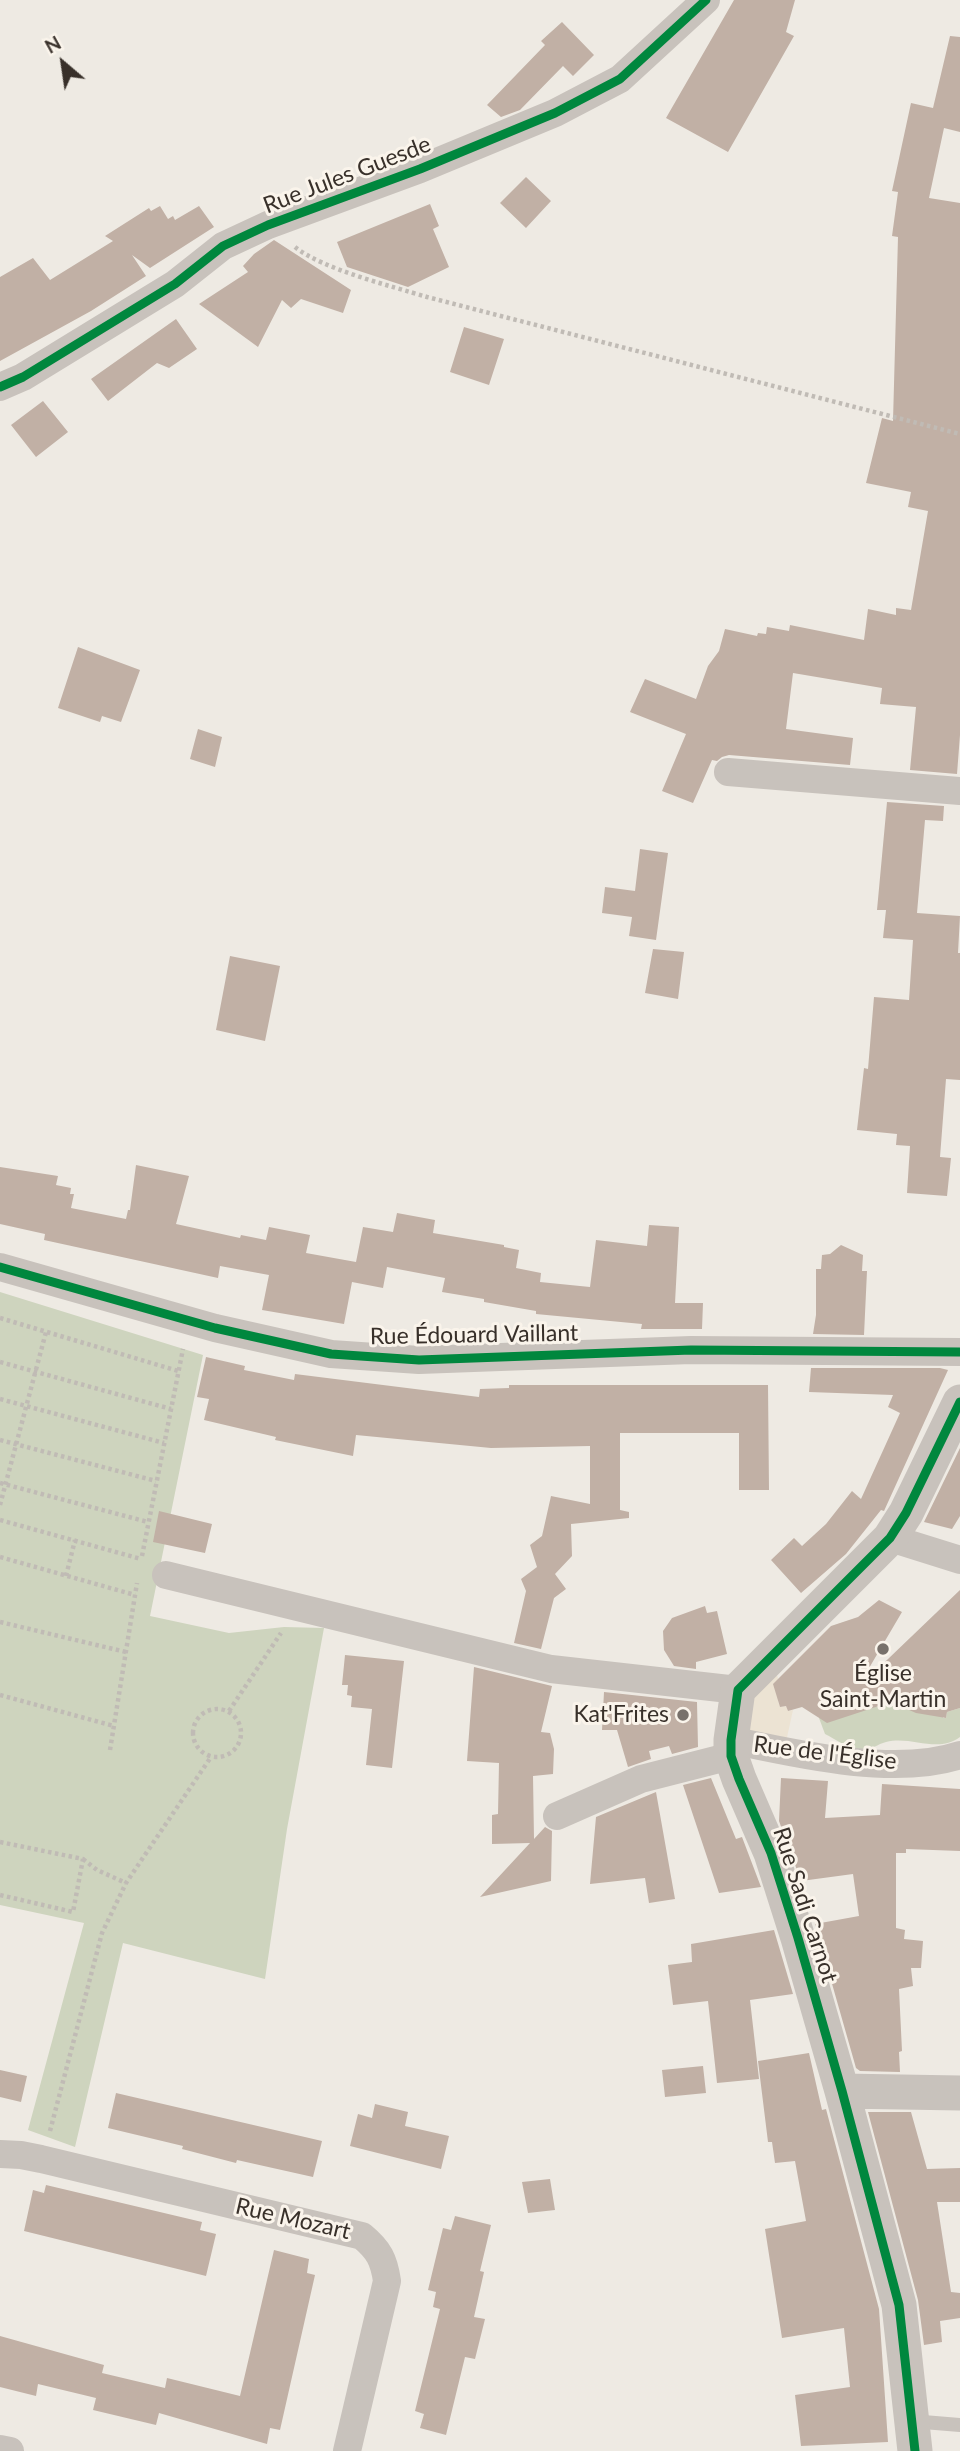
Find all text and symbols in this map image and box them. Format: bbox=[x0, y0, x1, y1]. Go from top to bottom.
north arrow bbox=[28, 28, 98, 98]
text: N bbox=[41, 31, 65, 58]
street label: Rue Jules Guesde bbox=[259, 130, 435, 220]
street label: Rue Édouard Vaillant bbox=[370, 1319, 578, 1351]
marker: Église Saint-Martin bbox=[875, 1641, 891, 1657]
place label: Église Saint-Martin bbox=[820, 1660, 946, 1714]
place label: Kat'Frites bbox=[573, 1701, 669, 1729]
marker: Kat'Frites bbox=[675, 1707, 691, 1723]
street label: Rue de l'Église bbox=[752, 1731, 898, 1775]
street label: Rue Sadi Carnot bbox=[767, 1824, 843, 1986]
street label: Rue Mozart bbox=[233, 2192, 353, 2246]

